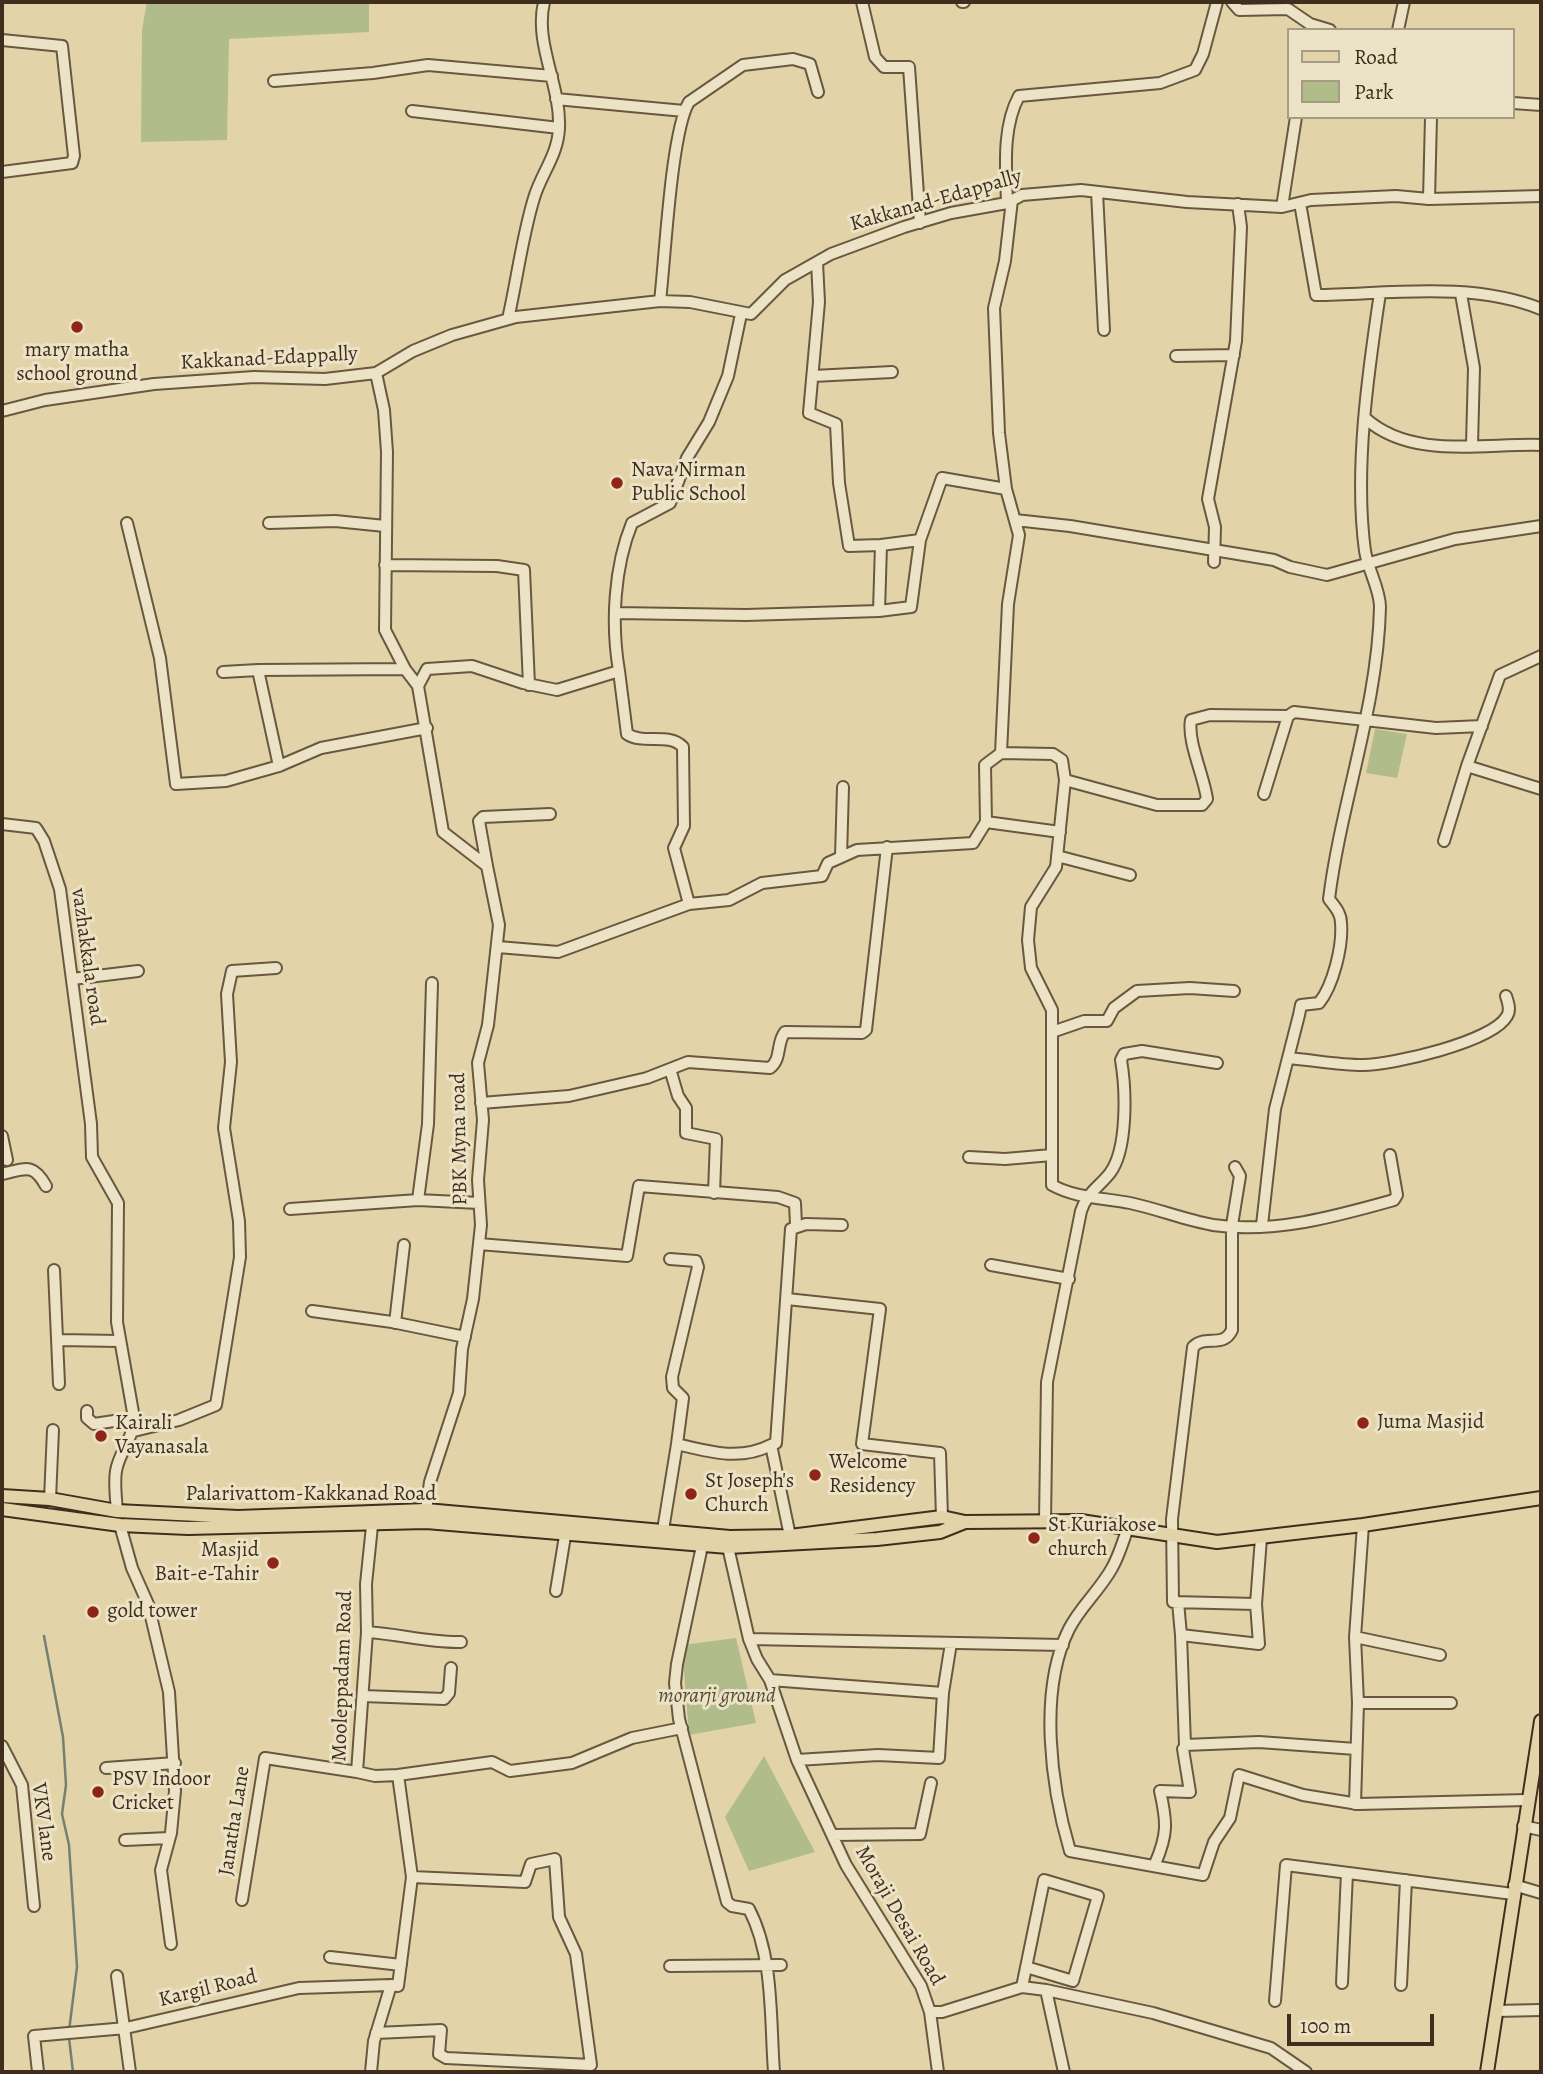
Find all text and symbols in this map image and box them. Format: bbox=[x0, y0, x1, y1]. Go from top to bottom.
legend bbox=[1288, 28, 1515, 119]
text: Road bbox=[1354, 43, 1398, 71]
text: Park bbox=[1354, 78, 1393, 106]
street label: Kakkanad-Edappally bbox=[847, 164, 1025, 238]
marker: mary matha school ground bbox=[69, 319, 85, 335]
place label: mary matha school ground bbox=[16, 338, 138, 388]
street label: Kakkanad-Edappally bbox=[180, 342, 358, 376]
place label: Nava Nirman Public School bbox=[631, 458, 746, 508]
marker: Nava Nirman Public School bbox=[609, 475, 625, 491]
street label: vazhakkala road bbox=[65, 887, 109, 1027]
street label: PBK Myna road bbox=[446, 1072, 474, 1206]
place label: Juma Masjid bbox=[1377, 1410, 1484, 1436]
place label: Kairali Vayanasala bbox=[115, 1411, 209, 1461]
marker: Juma Masjid bbox=[1355, 1415, 1371, 1431]
marker: Kairali Vayanasala bbox=[93, 1428, 109, 1444]
place label: Welcome Residency bbox=[829, 1450, 915, 1500]
marker: Welcome Residency bbox=[807, 1467, 823, 1483]
place label: St Joseph's Church bbox=[705, 1469, 794, 1519]
street label: Palarivattom-Kakkanad Road bbox=[185, 1482, 437, 1508]
marker: St Joseph's Church bbox=[683, 1486, 699, 1502]
place label: St Kuriakose church bbox=[1048, 1513, 1156, 1563]
marker: St Kuriakose church bbox=[1026, 1530, 1042, 1546]
place label: Masjid Bait-e-Tahir bbox=[155, 1538, 259, 1588]
marker: Masjid Bait-e-Tahir bbox=[265, 1555, 281, 1571]
street label: Mooleppadam Road bbox=[327, 1590, 359, 1762]
place label: gold tower bbox=[107, 1599, 198, 1625]
marker: gold tower bbox=[85, 1604, 101, 1620]
park label: morarji ground bbox=[658, 1684, 776, 1710]
street label: Janatha Lane bbox=[214, 1764, 256, 1878]
place label: PSV Indoor Cricket bbox=[112, 1767, 211, 1817]
street label: VKV lane bbox=[25, 1781, 61, 1863]
marker: PSV Indoor Cricket bbox=[90, 1784, 106, 1800]
street label: Moraji Desai Road bbox=[849, 1842, 949, 1990]
street label: Kargil Road bbox=[156, 1965, 260, 2013]
scale bar bbox=[1291, 2000, 1438, 2044]
text: 100 m bbox=[1300, 2012, 1351, 2040]

